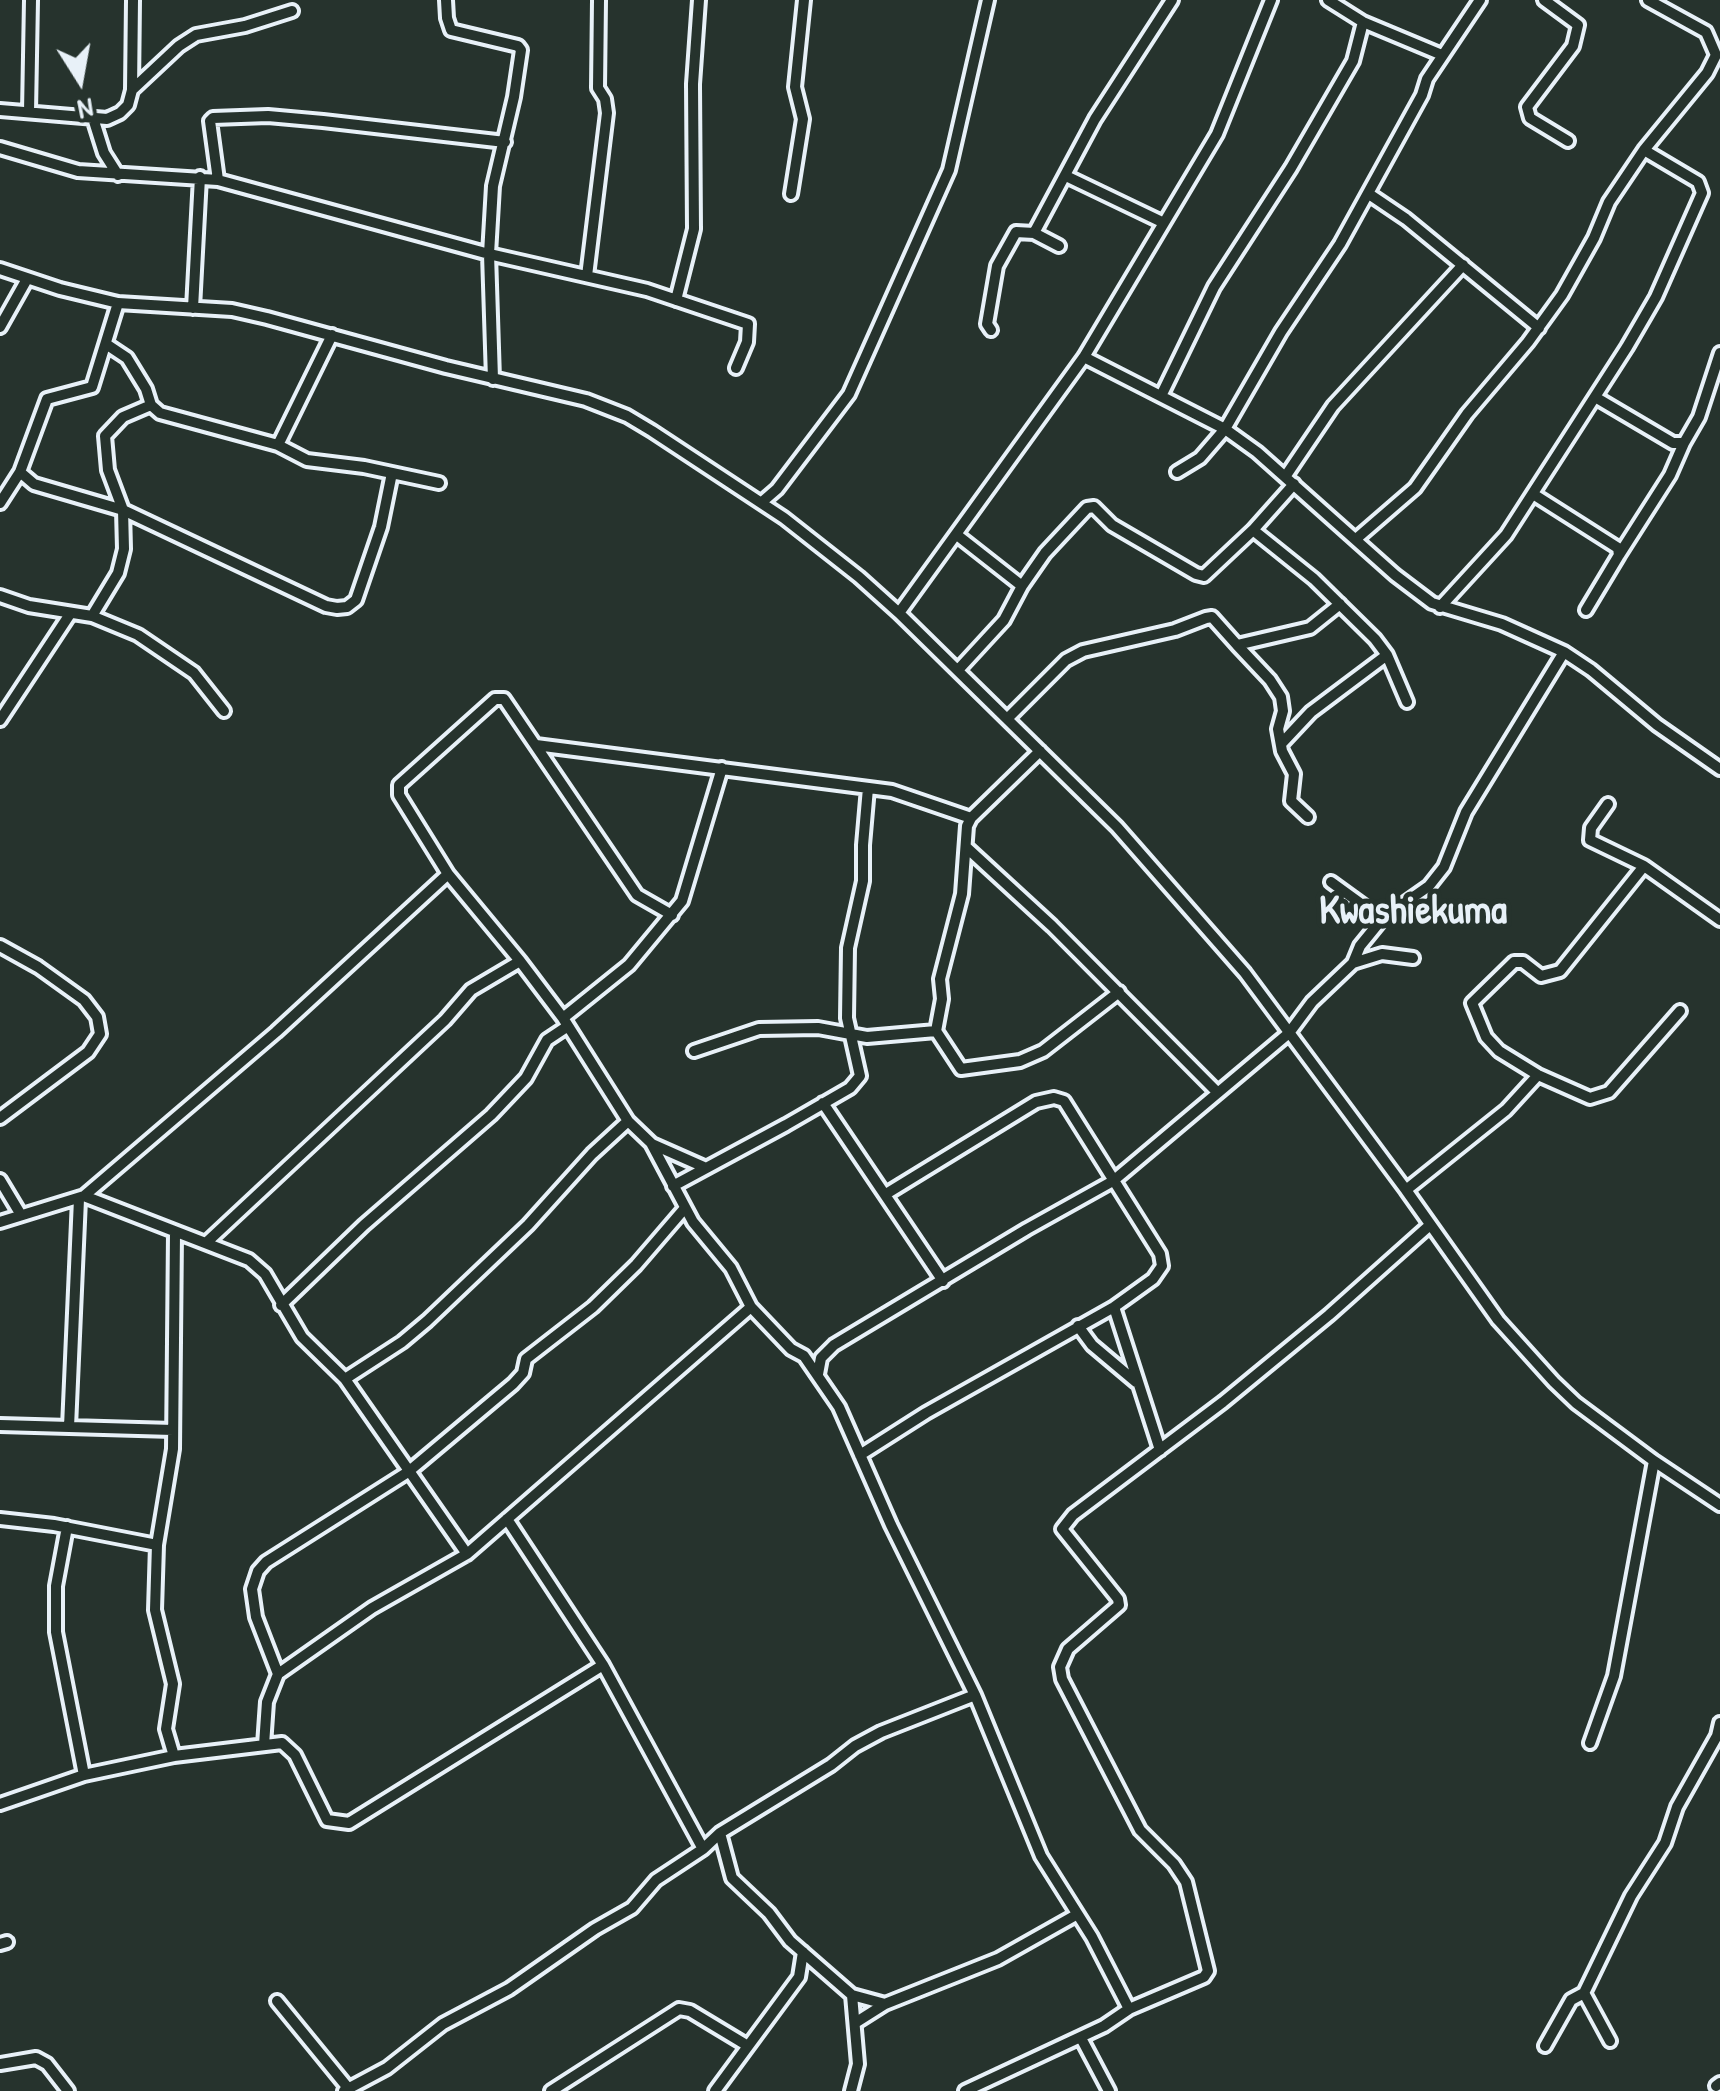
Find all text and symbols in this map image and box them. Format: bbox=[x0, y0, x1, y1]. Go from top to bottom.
north arrow bbox=[30, 30, 130, 130]
text: N bbox=[75, 89, 97, 130]
district label: Kwashiekuma bbox=[1319, 888, 1507, 936]

